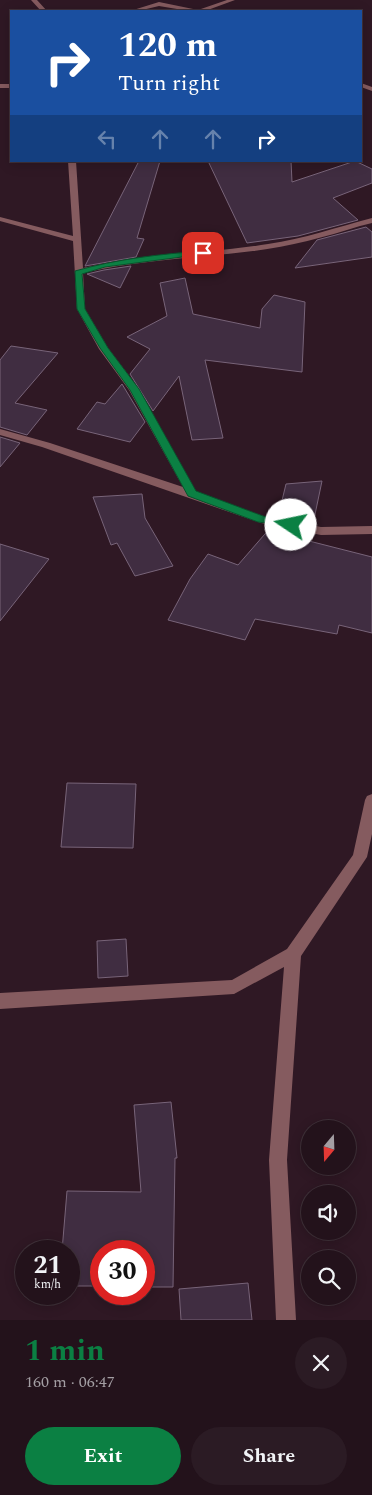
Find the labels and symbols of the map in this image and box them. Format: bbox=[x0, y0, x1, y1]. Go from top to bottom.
pin bbox=[182, 232, 224, 274]
position arrow bbox=[264, 498, 316, 550]
north arrow bbox=[301, 1120, 356, 1175]
speed limit sign: 30 bbox=[90, 1240, 155, 1305]

